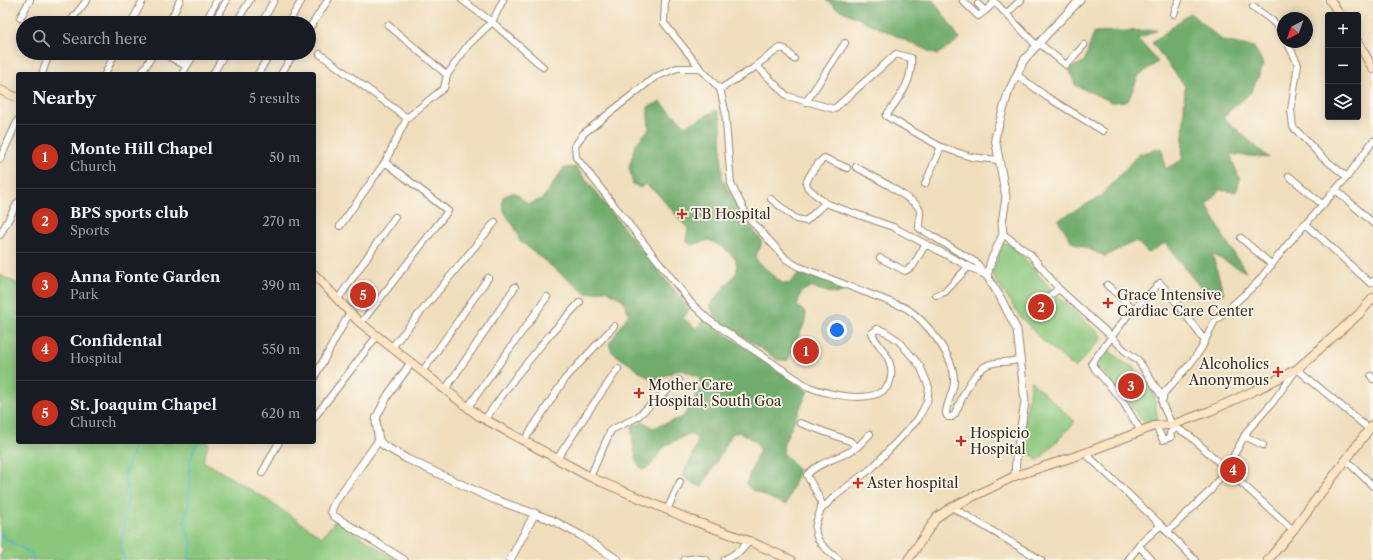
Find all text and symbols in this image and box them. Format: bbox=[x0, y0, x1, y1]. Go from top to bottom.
north arrow bbox=[1277, 12, 1313, 48]
map controls bbox=[1325, 12, 1361, 120]
button: + bbox=[1325, 12, 1361, 48]
search box bbox=[16, 16, 316, 60]
icon: search bbox=[30, 27, 52, 49]
text: Search here bbox=[62, 29, 147, 48]
button: − bbox=[1325, 48, 1361, 84]
button: layers bbox=[1325, 84, 1361, 120]
text: Nearby bbox=[32, 88, 96, 108]
text: 5 results bbox=[249, 90, 300, 106]
text: Monte Hill Chapel bbox=[70, 139, 213, 158]
text: 1 bbox=[42, 149, 48, 165]
text: 50 m bbox=[269, 149, 300, 165]
text: Church bbox=[70, 158, 116, 174]
text: BPS sports club bbox=[70, 203, 189, 222]
place label: TB Hospital bbox=[691, 205, 771, 223]
marker: TB Hospital bbox=[676, 208, 688, 220]
text: 2 bbox=[41, 213, 49, 229]
text: 270 m bbox=[262, 213, 300, 229]
text: Sports bbox=[70, 222, 109, 238]
text: Anna Fonte Garden bbox=[70, 267, 220, 286]
text: 3 bbox=[41, 277, 49, 293]
text: 390 m bbox=[261, 277, 300, 293]
pin: 5 bbox=[350, 280, 376, 310]
text: Park bbox=[70, 286, 98, 302]
place label: Grace Intensive Cardiac Care Center bbox=[1117, 286, 1254, 320]
pin: 2 bbox=[1028, 292, 1054, 322]
marker: Grace Intensive Cardiac Care Center bbox=[1102, 297, 1114, 309]
your location bbox=[827, 320, 847, 340]
text: Confidental bbox=[70, 331, 162, 350]
pin: 1 bbox=[793, 336, 819, 366]
text: 4 bbox=[41, 341, 49, 357]
text: 550 m bbox=[262, 341, 300, 357]
text: Hospital bbox=[70, 350, 122, 366]
place label: Alcoholics Anonymous bbox=[1188, 355, 1269, 389]
marker: Alcoholics Anonymous bbox=[1272, 366, 1284, 378]
pin: 3 bbox=[1118, 371, 1144, 401]
place label: Mother Care Hospital, South Goa bbox=[648, 376, 782, 410]
marker: Mother Care Hospital, South Goa bbox=[633, 387, 645, 399]
text: St. Joaquim Chapel bbox=[70, 395, 217, 414]
text: 5 bbox=[41, 405, 49, 421]
text: 620 m bbox=[261, 405, 300, 421]
text: Church bbox=[70, 414, 116, 430]
place label: Hospicio Hospital bbox=[970, 424, 1029, 458]
marker: Hospicio Hospital bbox=[955, 435, 967, 447]
pin: 4 bbox=[1220, 455, 1246, 485]
place label: Aster hospital bbox=[866, 474, 958, 492]
marker: Aster hospital bbox=[852, 477, 864, 489]

